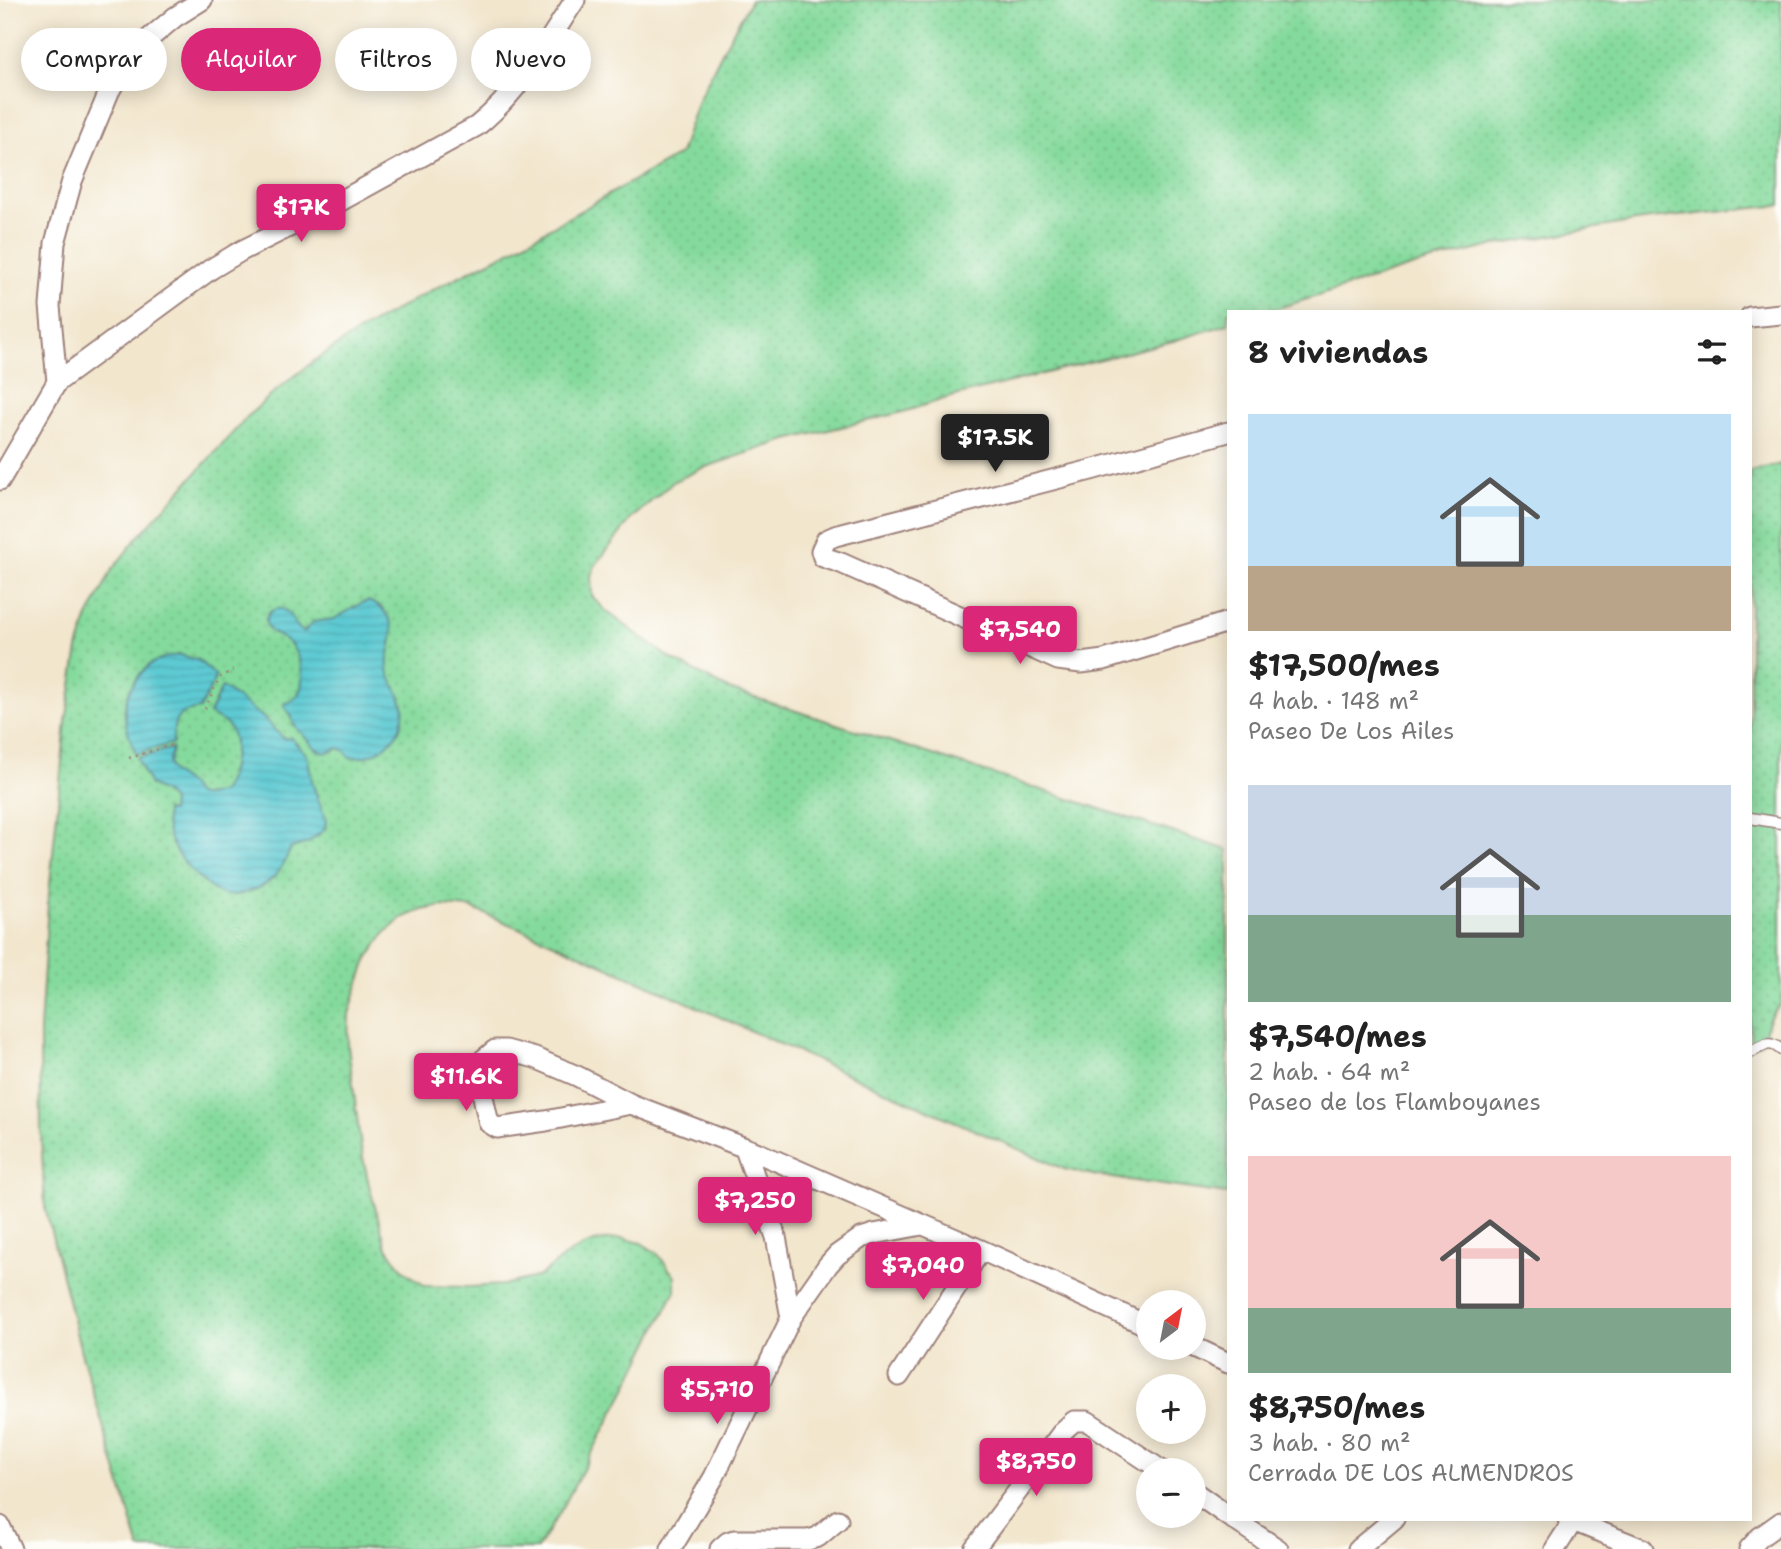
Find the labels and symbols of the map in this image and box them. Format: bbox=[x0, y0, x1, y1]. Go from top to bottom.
pin: $17K bbox=[260, 184, 342, 244]
pin: $17.5K bbox=[938, 414, 1052, 474]
pin: $7,540 bbox=[963, 606, 1077, 666]
pin: $11.6K bbox=[409, 1054, 523, 1113]
pin: $7,250 bbox=[698, 1178, 812, 1237]
pin: $7,040 bbox=[866, 1242, 980, 1302]
north arrow bbox=[1136, 1290, 1206, 1360]
pin: $5,710 bbox=[660, 1366, 774, 1426]
pin: $8,750 bbox=[979, 1438, 1093, 1498]

